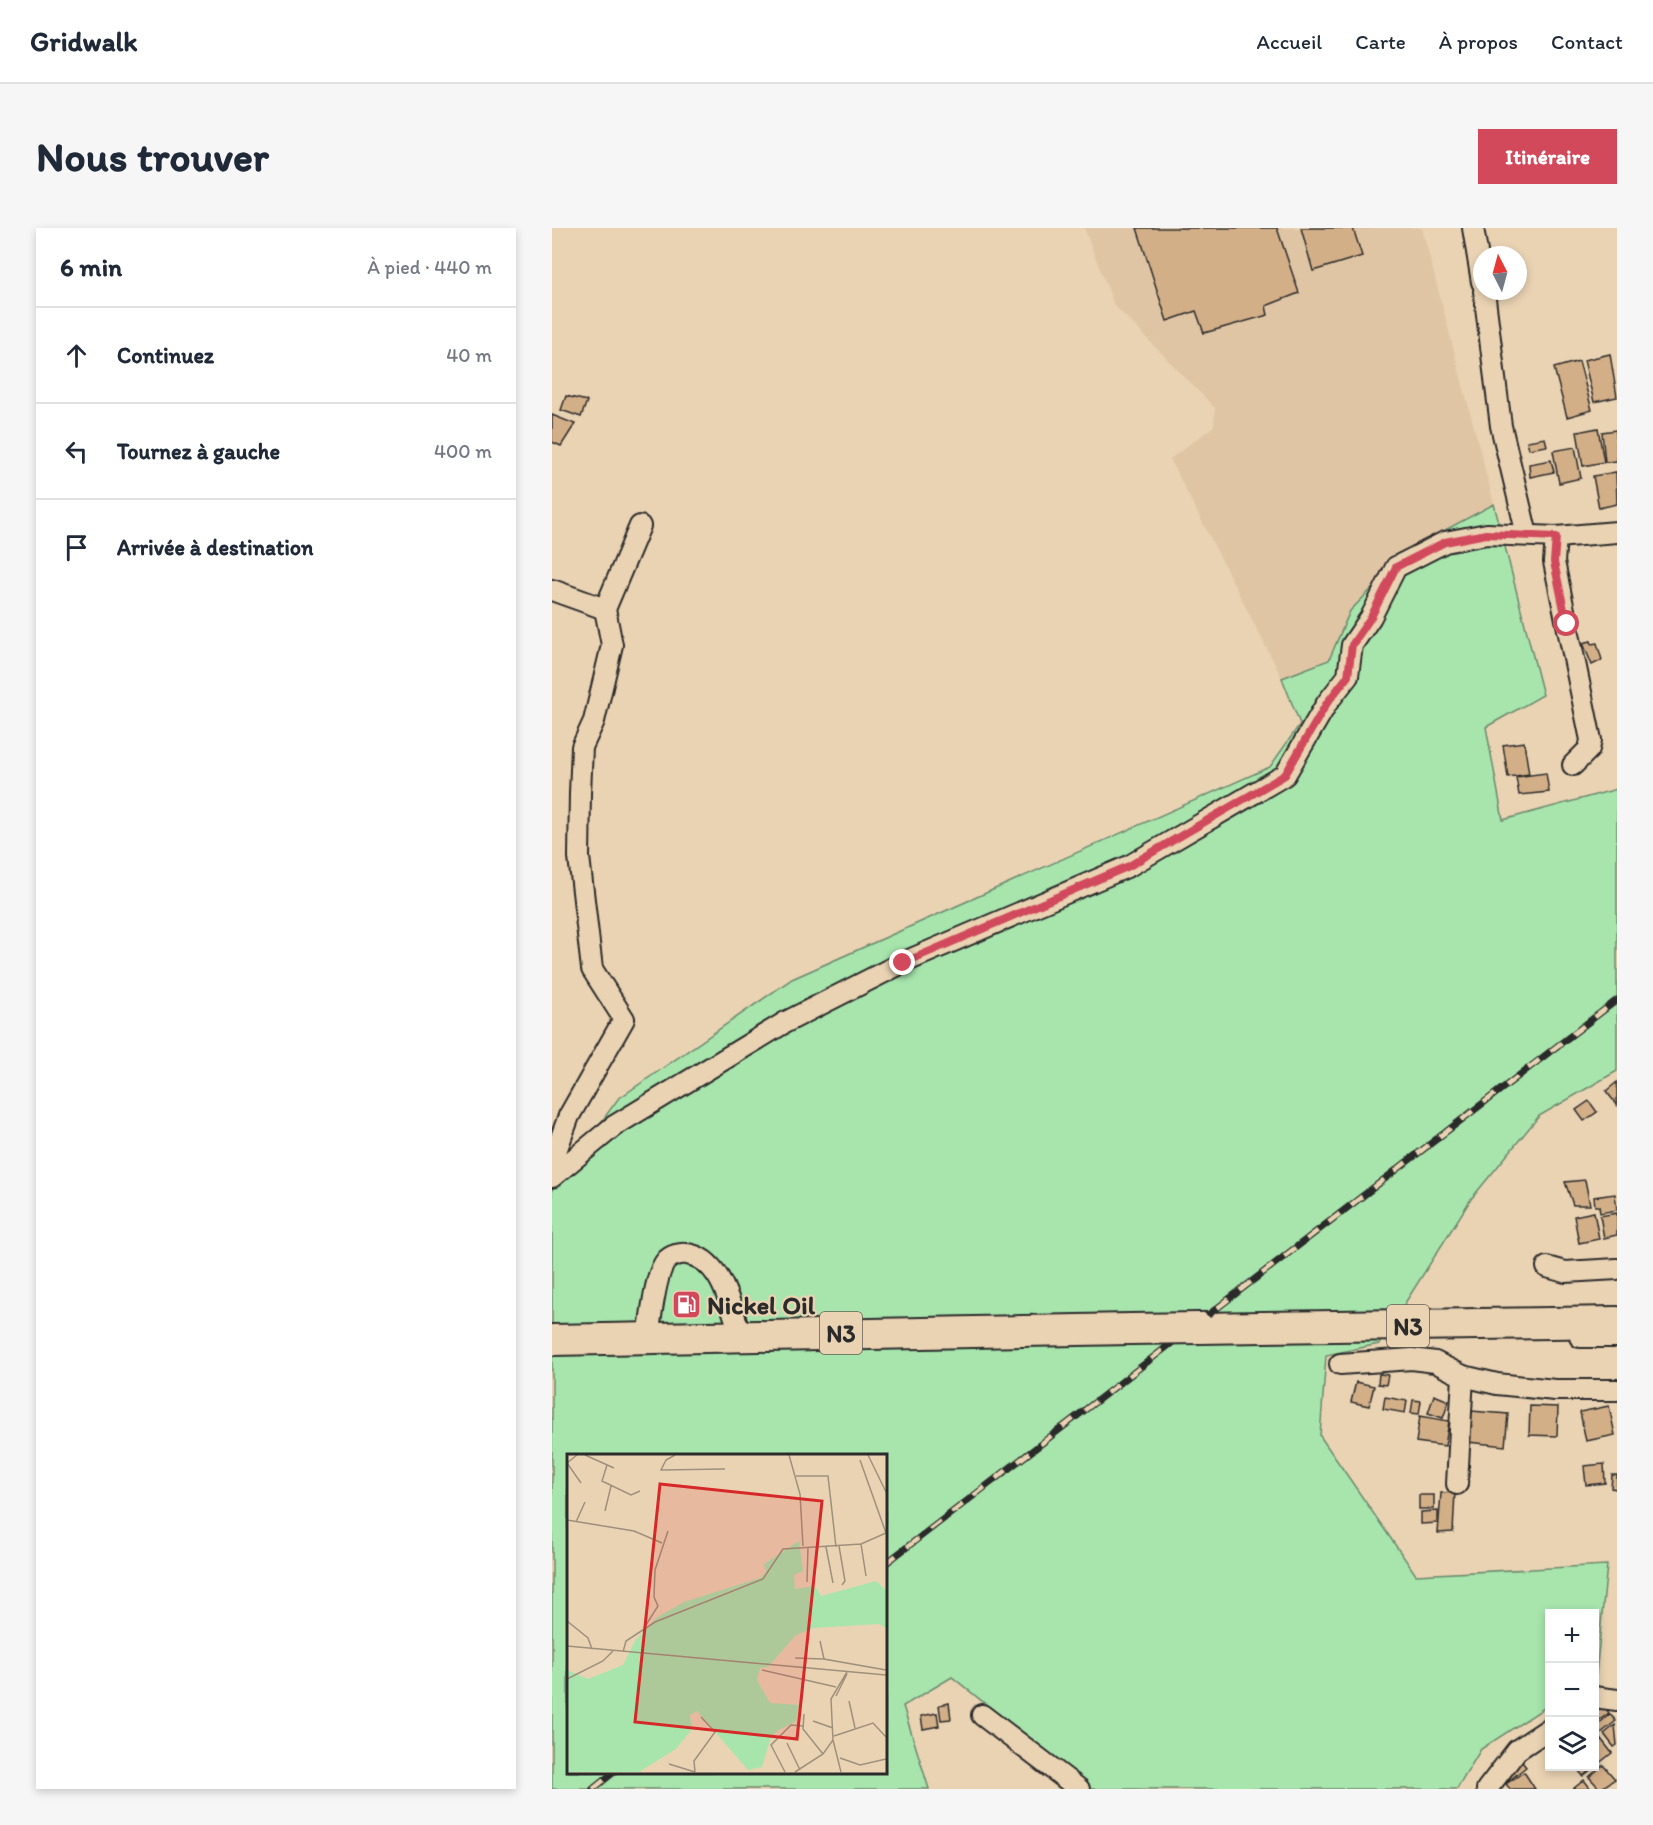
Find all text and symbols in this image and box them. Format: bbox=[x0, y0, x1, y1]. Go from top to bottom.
text: Gridwalk bbox=[30, 24, 138, 58]
text: Accueil bbox=[1257, 29, 1322, 54]
text: Carte bbox=[1355, 29, 1406, 54]
text: À propos bbox=[1439, 29, 1518, 54]
text: Contact bbox=[1551, 29, 1623, 54]
button: Itinéraire bbox=[1478, 129, 1617, 184]
text: Nous trouver bbox=[36, 131, 269, 182]
north arrow bbox=[1473, 246, 1527, 300]
text: 6 min bbox=[60, 251, 122, 283]
text: À pied · 440 m bbox=[367, 255, 492, 279]
icon: ahead bbox=[60, 339, 93, 372]
text: Continuez bbox=[117, 342, 214, 369]
text: 40 m bbox=[446, 343, 492, 367]
icon: left bbox=[60, 435, 93, 468]
text: Tournez à gauche bbox=[117, 438, 280, 465]
text: 400 m bbox=[434, 439, 492, 463]
icon: arrive bbox=[60, 531, 93, 564]
text: Arrivée à destination bbox=[117, 534, 313, 561]
route start bbox=[1553, 610, 1579, 636]
route end bbox=[889, 949, 915, 975]
fuel station icon: Nickel Oil bbox=[670, 1289, 702, 1321]
place label: Nickel Oil bbox=[707, 1289, 816, 1321]
road number: N3 bbox=[1387, 1305, 1429, 1347]
road number: N3 bbox=[820, 1312, 862, 1354]
inset map bbox=[567, 1454, 886, 1774]
map controls bbox=[1545, 1609, 1599, 1771]
button: + bbox=[1545, 1609, 1599, 1663]
button: − bbox=[1545, 1663, 1599, 1717]
button: layers bbox=[1545, 1717, 1599, 1771]

